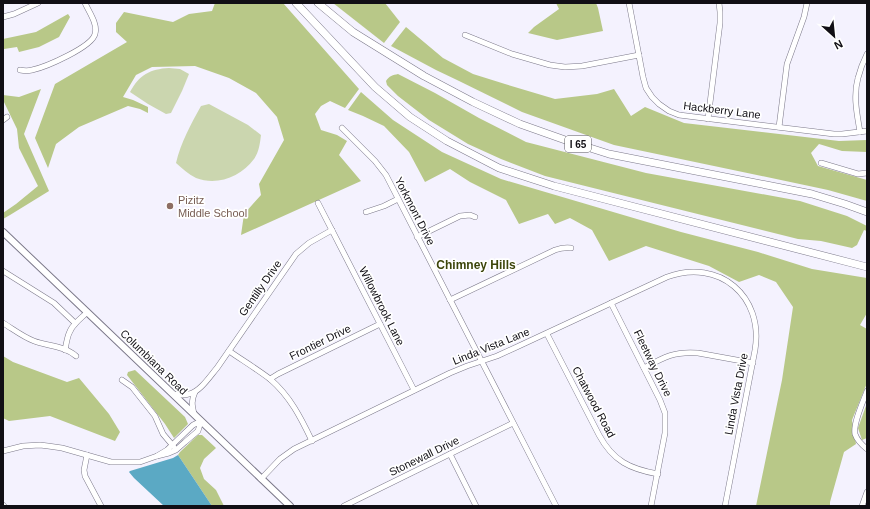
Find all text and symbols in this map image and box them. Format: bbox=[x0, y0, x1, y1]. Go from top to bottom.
north arrow bbox=[814, 16, 854, 56]
text: N bbox=[832, 38, 845, 52]
street label: Hackberry Lane bbox=[683, 99, 761, 121]
road number: I 65 bbox=[565, 136, 591, 152]
street label: Yorkmont Drive bbox=[393, 175, 437, 247]
place label: Pizitz Middle School bbox=[178, 194, 247, 219]
marker: Pizitz Middle School bbox=[165, 201, 175, 211]
street label: Gentilly Drive bbox=[236, 258, 284, 318]
district label: Chimney Hills bbox=[436, 258, 516, 272]
street label: Willowbrook Lane bbox=[357, 265, 407, 347]
street label: Frontier Drive bbox=[287, 322, 353, 362]
street label: Linda Vista Lane bbox=[451, 325, 531, 367]
street label: Columbiana Road bbox=[118, 327, 190, 397]
street label: Fleetway Drive bbox=[632, 328, 674, 398]
street label: Linda Vista Drive bbox=[722, 352, 750, 436]
street label: Chatwood Road bbox=[570, 364, 618, 440]
street label: Stonewall Drive bbox=[387, 434, 461, 478]

